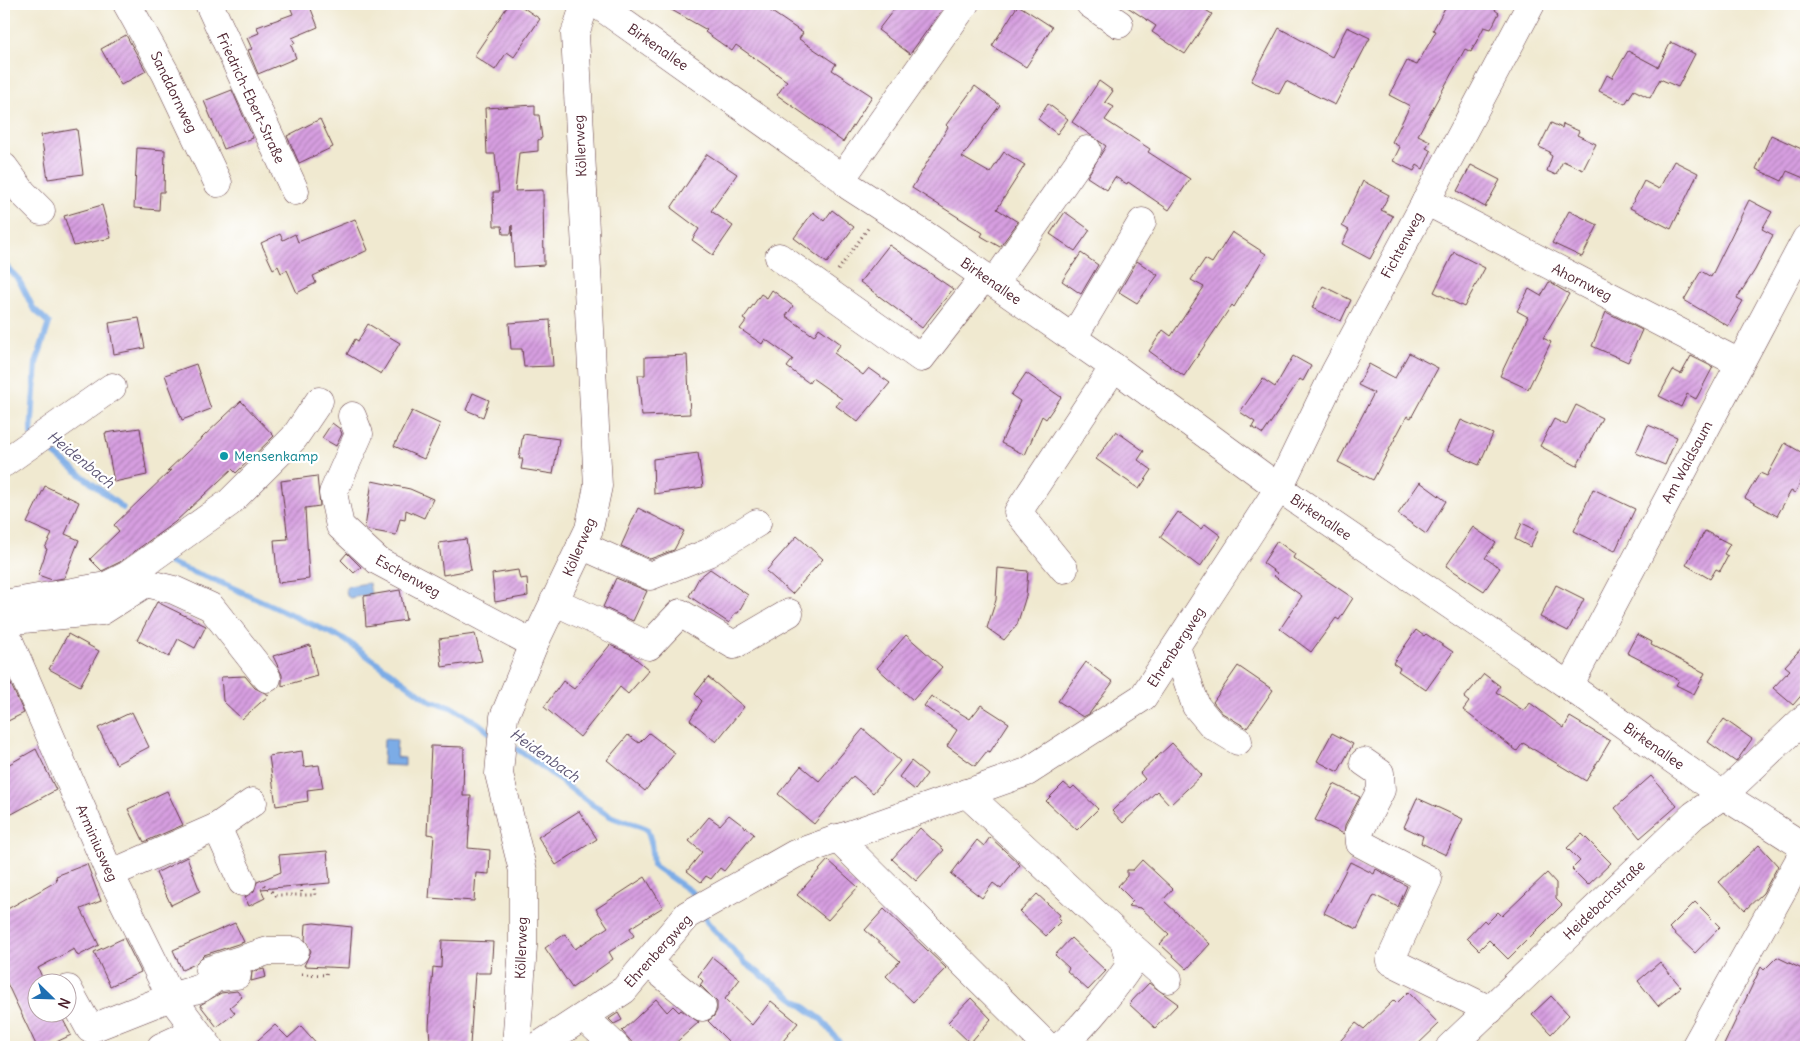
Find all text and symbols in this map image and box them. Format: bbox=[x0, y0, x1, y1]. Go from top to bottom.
street label: Birkenallee bbox=[624, 20, 692, 74]
street label: Friedrich-Ebert-Straße bbox=[213, 30, 289, 166]
street label: Sanddornweg bbox=[147, 48, 201, 136]
street label: Köllerweg bbox=[569, 114, 591, 178]
street label: Fichtenweg bbox=[1377, 209, 1427, 281]
street label: Birkenallee bbox=[957, 254, 1025, 308]
street label: Ahornweg bbox=[1549, 259, 1615, 305]
street label: Am Waldsaum bbox=[1658, 418, 1716, 506]
water label: Heidenbach bbox=[44, 426, 119, 492]
place label: Mensenkamp bbox=[234, 447, 318, 465]
marker: Mensenkamp bbox=[218, 450, 230, 462]
street label: Birkenallee bbox=[1287, 490, 1355, 544]
street label: Köllerweg bbox=[559, 515, 599, 579]
street label: Eschenweg bbox=[372, 551, 444, 601]
street label: Ehrenbergweg bbox=[1143, 603, 1209, 691]
street label: Birkenallee bbox=[1620, 719, 1688, 773]
water label: Heidenbach bbox=[507, 724, 584, 786]
street label: Arminiusweg bbox=[72, 802, 122, 884]
street label: Heidebachstraße bbox=[1559, 856, 1649, 944]
street label: Ehrenbergweg bbox=[620, 911, 696, 991]
street label: Köllerweg bbox=[511, 917, 531, 979]
north arrow bbox=[28, 974, 78, 1024]
text: N bbox=[54, 995, 74, 1011]

